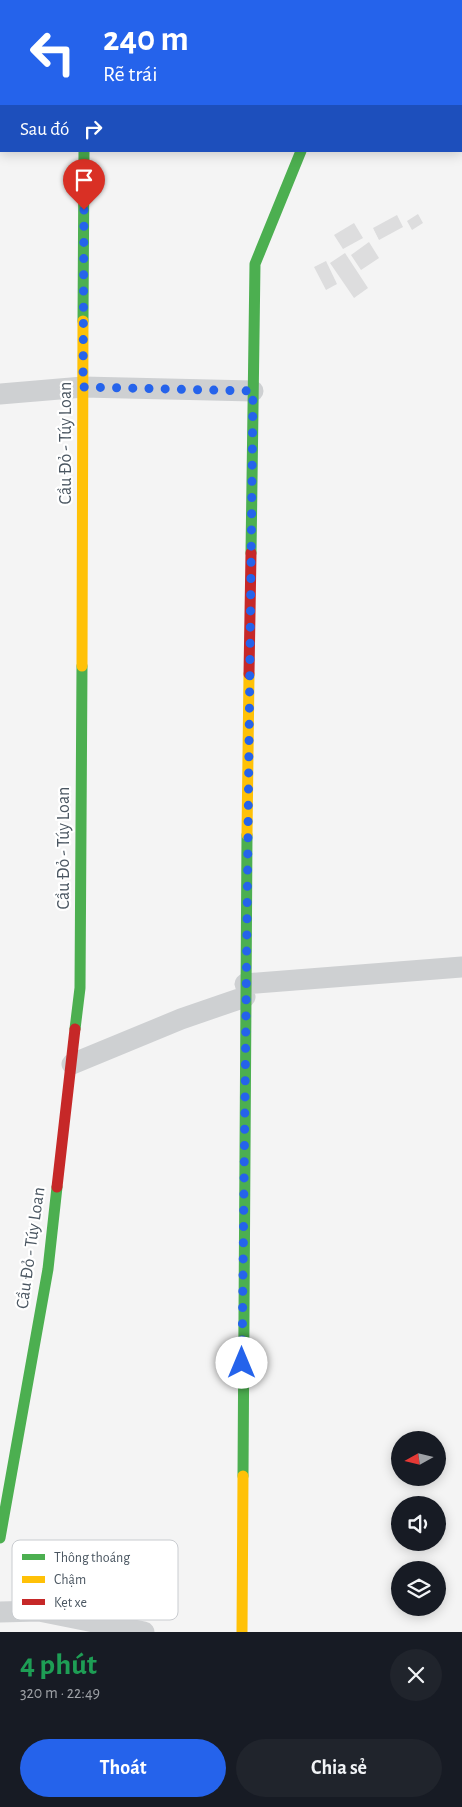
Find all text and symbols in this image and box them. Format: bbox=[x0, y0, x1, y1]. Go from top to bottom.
icon: left bbox=[20, 20, 85, 85]
text: 240 m bbox=[103, 22, 189, 57]
text: Rẽ trái bbox=[103, 63, 158, 85]
icon: right bbox=[79, 115, 107, 143]
text: Sau đó bbox=[20, 120, 69, 139]
pin bbox=[63, 159, 105, 210]
icon: arrive bbox=[70, 166, 98, 194]
street label: Cầu Đỏ - Túy Loan bbox=[56, 382, 75, 504]
street label: Cầu Đỏ - Túy Loan bbox=[54, 787, 73, 909]
street label: Cầu Đỏ - Túy Loan bbox=[13, 1186, 48, 1310]
position arrow bbox=[215, 1336, 267, 1388]
north arrow bbox=[391, 1431, 446, 1486]
map controls bbox=[391, 1431, 446, 1616]
button: sound bbox=[391, 1496, 446, 1551]
legend bbox=[12, 1540, 178, 1620]
text: Thông thoáng bbox=[54, 1551, 130, 1565]
button: layers bbox=[391, 1561, 446, 1616]
text: Chậm bbox=[54, 1573, 86, 1587]
text: Kẹt xe bbox=[54, 1596, 87, 1610]
button: close bbox=[390, 1649, 442, 1701]
text: 4 phút bbox=[20, 1650, 97, 1680]
text: 320 m · 22:49 bbox=[20, 1685, 100, 1701]
button: Thoát bbox=[20, 1739, 226, 1797]
button: Chia sẻ bbox=[236, 1739, 442, 1797]

